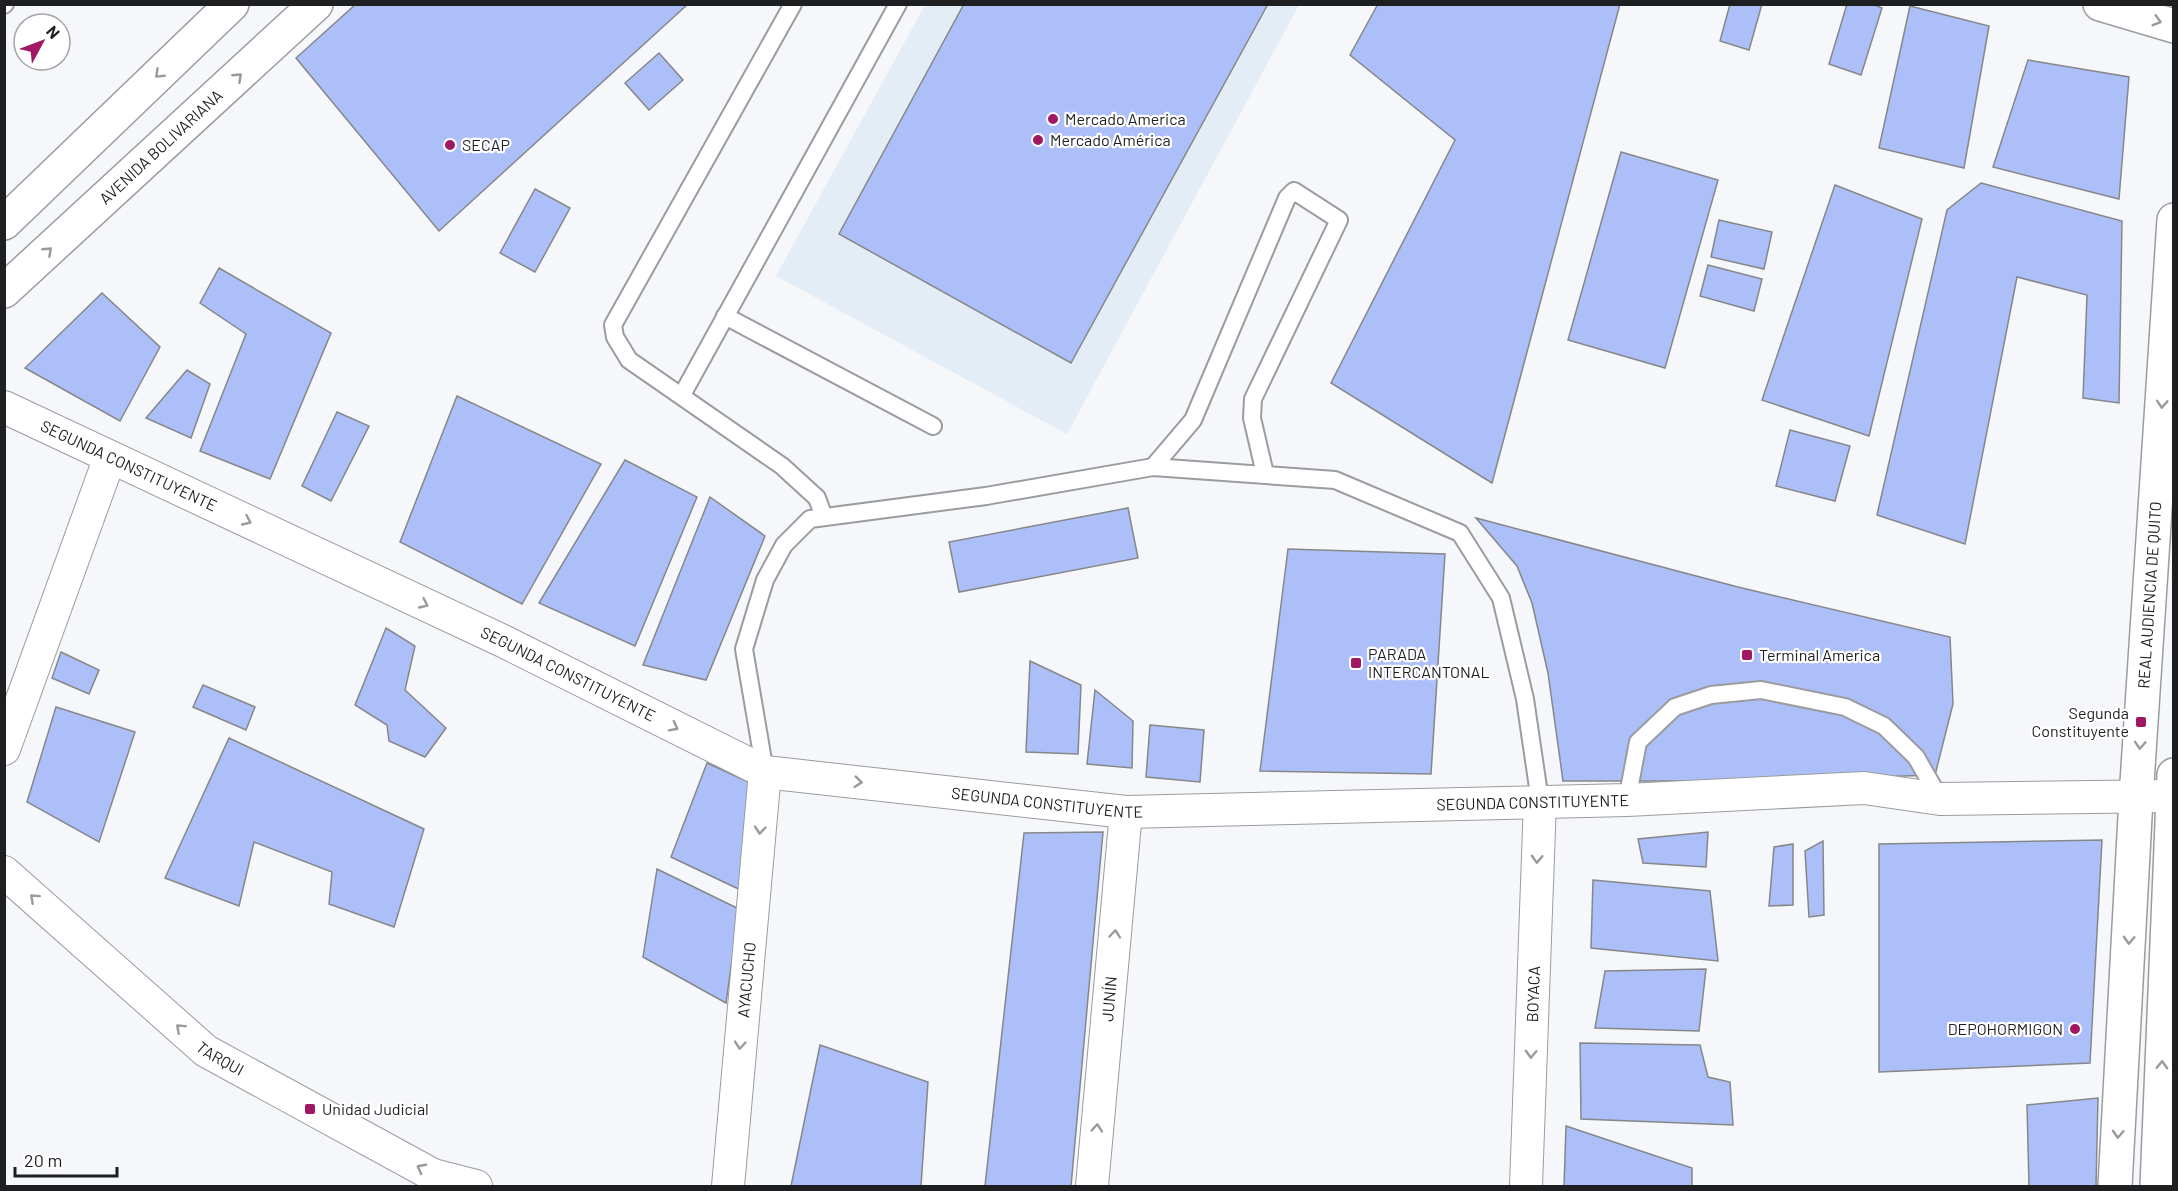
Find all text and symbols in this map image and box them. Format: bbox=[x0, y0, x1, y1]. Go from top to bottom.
north arrow bbox=[12, 12, 72, 72]
one-way arrow bbox=[2151, 14, 2162, 26]
text: N bbox=[43, 22, 64, 42]
one-way arrow bbox=[156, 67, 166, 78]
one-way arrow bbox=[231, 73, 242, 84]
street label: AVENIDA BOLIVARIANA bbox=[95, 85, 226, 208]
place label: Mercado America bbox=[1065, 109, 1186, 128]
marker: Mercado America bbox=[1046, 112, 1060, 126]
place label: Mercado América bbox=[1050, 130, 1171, 149]
marker: Mercado América bbox=[1031, 133, 1045, 147]
place label: SECAP bbox=[462, 135, 510, 154]
marker: SECAP bbox=[443, 138, 457, 152]
one-way arrow bbox=[41, 247, 51, 258]
one-way arrow bbox=[2155, 399, 2168, 408]
street label: SEGUNDA CONSTITUYENTE bbox=[38, 416, 220, 515]
street label: REAL AUDIENCIA DE QUITO bbox=[2133, 501, 2164, 689]
one-way arrow bbox=[241, 514, 252, 526]
one-way arrow bbox=[418, 596, 429, 608]
street label: SEGUNDA CONSTITUYENTE bbox=[478, 622, 659, 725]
place label: PARADA INTERCANTONAL bbox=[1368, 644, 1490, 681]
place label: Terminal America bbox=[1759, 645, 1880, 664]
marker: Terminal America bbox=[1740, 648, 1754, 662]
marker: PARADA INTERCANTONAL bbox=[1349, 656, 1363, 670]
place label: Segunda Constituyente bbox=[2032, 703, 2129, 740]
marker: Segunda Constituyente bbox=[2134, 715, 2148, 729]
one-way arrow bbox=[668, 719, 679, 731]
one-way arrow bbox=[2134, 740, 2147, 749]
one-way arrow bbox=[854, 776, 863, 788]
street label: SEGUNDA CONSTITUYENTE bbox=[950, 783, 1143, 821]
street label: SEGUNDA CONSTITUYENTE bbox=[1436, 790, 1629, 814]
one-way arrow bbox=[754, 826, 767, 835]
one-way arrow bbox=[1531, 855, 1544, 864]
one-way arrow bbox=[30, 894, 41, 905]
one-way arrow bbox=[1108, 930, 1121, 939]
one-way arrow bbox=[2122, 935, 2135, 944]
street label: AYACUCHO bbox=[733, 941, 759, 1018]
street label: BOYACA bbox=[1522, 965, 1543, 1023]
street label: JUNÍN bbox=[1097, 975, 1120, 1022]
place label: DEPOHORMIGON bbox=[1948, 1019, 2063, 1038]
marker: DEPOHORMIGON bbox=[2068, 1022, 2082, 1036]
one-way arrow bbox=[176, 1024, 187, 1035]
street label: TARQUI bbox=[193, 1037, 248, 1079]
one-way arrow bbox=[734, 1041, 747, 1050]
one-way arrow bbox=[1524, 1050, 1537, 1059]
one-way arrow bbox=[2155, 1061, 2168, 1070]
place label: Unidad Judicial bbox=[322, 1099, 429, 1118]
marker: Unidad Judicial bbox=[303, 1102, 317, 1116]
one-way arrow bbox=[1090, 1124, 1103, 1133]
one-way arrow bbox=[2111, 1130, 2124, 1139]
scale bar bbox=[15, 1140, 117, 1178]
text: 20 m bbox=[24, 1149, 62, 1171]
one-way arrow bbox=[416, 1164, 427, 1175]

